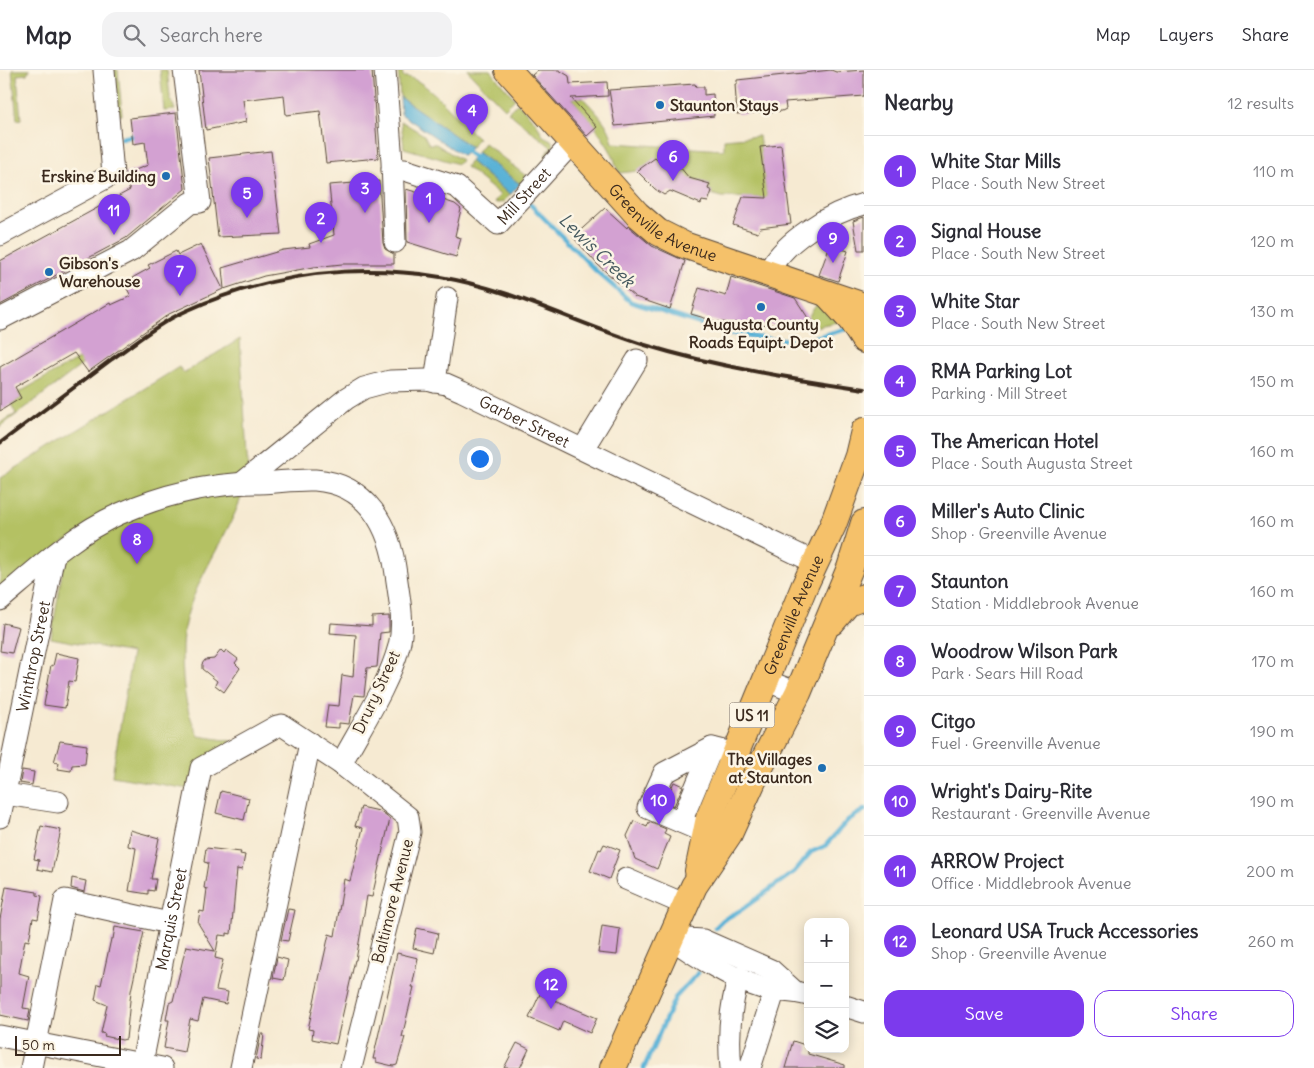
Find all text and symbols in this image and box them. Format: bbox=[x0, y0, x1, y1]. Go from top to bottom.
search box bbox=[102, 12, 452, 57]
text: Map bbox=[25, 20, 72, 50]
icon: search bbox=[120, 21, 148, 49]
text: Search here bbox=[160, 23, 263, 47]
text: Map bbox=[1095, 23, 1130, 46]
text: Layers bbox=[1158, 23, 1214, 46]
text: Share bbox=[1242, 23, 1289, 46]
text: Nearby bbox=[884, 89, 954, 116]
text: 12 results bbox=[1228, 93, 1294, 113]
pin: 4 bbox=[456, 94, 488, 135]
place label: Staunton Stays bbox=[670, 95, 778, 116]
marker: Staunton Stays bbox=[654, 99, 666, 111]
pin: 6 bbox=[657, 140, 689, 181]
text: White Star Mills bbox=[931, 149, 1061, 173]
text: 1 bbox=[897, 161, 903, 181]
text: 110 m bbox=[1253, 161, 1294, 181]
street label: Mill Street bbox=[493, 163, 555, 229]
place label: Erskine Building bbox=[41, 166, 156, 187]
marker: Erskine Building bbox=[160, 170, 172, 182]
pin: 3 bbox=[349, 172, 381, 213]
text: Place · South New Street bbox=[931, 173, 1105, 193]
pin: 5 bbox=[231, 177, 263, 218]
street label: Greenville Avenue bbox=[604, 179, 720, 265]
pin: 1 bbox=[413, 182, 445, 223]
pin: 11 bbox=[98, 194, 130, 235]
pin: 2 bbox=[305, 202, 337, 243]
water label: Lewis Creek bbox=[554, 208, 641, 293]
text: Signal House bbox=[931, 219, 1041, 243]
pin: 9 bbox=[817, 222, 849, 263]
text: 2 bbox=[896, 231, 904, 251]
text: 120 m bbox=[1251, 231, 1294, 251]
text: Place · South New Street bbox=[931, 243, 1105, 263]
place label: Gibson's Warehouse bbox=[59, 253, 141, 291]
pin: 7 bbox=[164, 255, 196, 296]
marker: Gibson's Warehouse bbox=[43, 266, 55, 278]
text: White Star bbox=[931, 289, 1020, 313]
marker: Augusta County Roads Equipt. Depot bbox=[755, 301, 767, 313]
text: 3 bbox=[895, 301, 905, 321]
text: 130 m bbox=[1250, 301, 1294, 321]
text: Place · South New Street bbox=[931, 313, 1105, 333]
place label: Augusta County Roads Equipt. Depot bbox=[689, 314, 834, 353]
text: RMA Parking Lot bbox=[931, 359, 1072, 383]
text: 4 bbox=[895, 371, 905, 391]
text: 150 m bbox=[1250, 371, 1294, 391]
text: Parking · Mill Street bbox=[931, 383, 1067, 403]
street label: Garber Street bbox=[476, 391, 573, 452]
text: The American Hotel bbox=[931, 429, 1099, 453]
text: 5 bbox=[895, 441, 905, 461]
text: 160 m bbox=[1250, 441, 1294, 461]
your location bbox=[467, 446, 493, 472]
text: Place · South Augusta Street bbox=[931, 453, 1133, 473]
text: Miller's Auto Clinic bbox=[931, 499, 1085, 523]
text: 6 bbox=[895, 511, 905, 531]
text: 160 m bbox=[1250, 511, 1294, 531]
pin: 8 bbox=[121, 523, 153, 564]
text: Shop · Greenville Avenue bbox=[931, 523, 1107, 543]
street label: Greenville Avenue bbox=[759, 552, 828, 678]
text: Staunton bbox=[931, 569, 1008, 593]
text: 7 bbox=[896, 581, 904, 601]
text: 160 m bbox=[1250, 581, 1294, 601]
text: Station · Middlebrook Avenue bbox=[931, 593, 1139, 613]
street label: Winthrop Street bbox=[12, 598, 54, 714]
text: Woodrow Wilson Park bbox=[931, 639, 1118, 663]
street label: Drury Street bbox=[348, 647, 404, 737]
text: 8 bbox=[895, 651, 905, 671]
text: 170 m bbox=[1251, 651, 1294, 671]
text: Park · Sears Hill Road bbox=[931, 663, 1083, 683]
road number: US 11 bbox=[730, 702, 774, 728]
text: Citgo bbox=[931, 709, 975, 733]
text: 9 bbox=[895, 721, 905, 741]
text: 190 m bbox=[1250, 721, 1294, 741]
text: Fuel · Greenville Avenue bbox=[931, 733, 1101, 753]
place label: The Villages at Staunton bbox=[727, 749, 812, 787]
marker: The Villages at Staunton bbox=[816, 762, 828, 774]
text: Wright's Dairy-Rite bbox=[931, 779, 1092, 803]
pin: 10 bbox=[643, 784, 675, 825]
text: 10 bbox=[892, 791, 908, 811]
text: 190 m bbox=[1250, 791, 1294, 811]
text: Restaurant · Greenville Avenue bbox=[931, 803, 1150, 823]
street label: Baltimore Avenue bbox=[367, 837, 417, 965]
text: ARROW Project bbox=[931, 849, 1064, 873]
text: 11 bbox=[894, 861, 906, 881]
text: 200 m bbox=[1246, 861, 1294, 881]
street label: Marquis Street bbox=[151, 865, 191, 972]
text: Office · Middlebrook Avenue bbox=[931, 873, 1131, 893]
map controls bbox=[804, 918, 849, 1053]
button: + bbox=[804, 918, 849, 963]
text: Leonard USA Truck Accessories bbox=[931, 919, 1198, 943]
text: 12 bbox=[892, 931, 908, 951]
text: 260 m bbox=[1248, 931, 1294, 951]
text: Shop · Greenville Avenue bbox=[931, 943, 1107, 963]
button: − bbox=[804, 963, 849, 1008]
pin: 12 bbox=[535, 968, 567, 1009]
button: Save bbox=[884, 990, 1084, 1037]
button: Share bbox=[1094, 990, 1294, 1037]
button: layers bbox=[804, 1008, 849, 1053]
scale bar bbox=[15, 1033, 121, 1056]
text: 50 m bbox=[22, 1036, 55, 1054]

